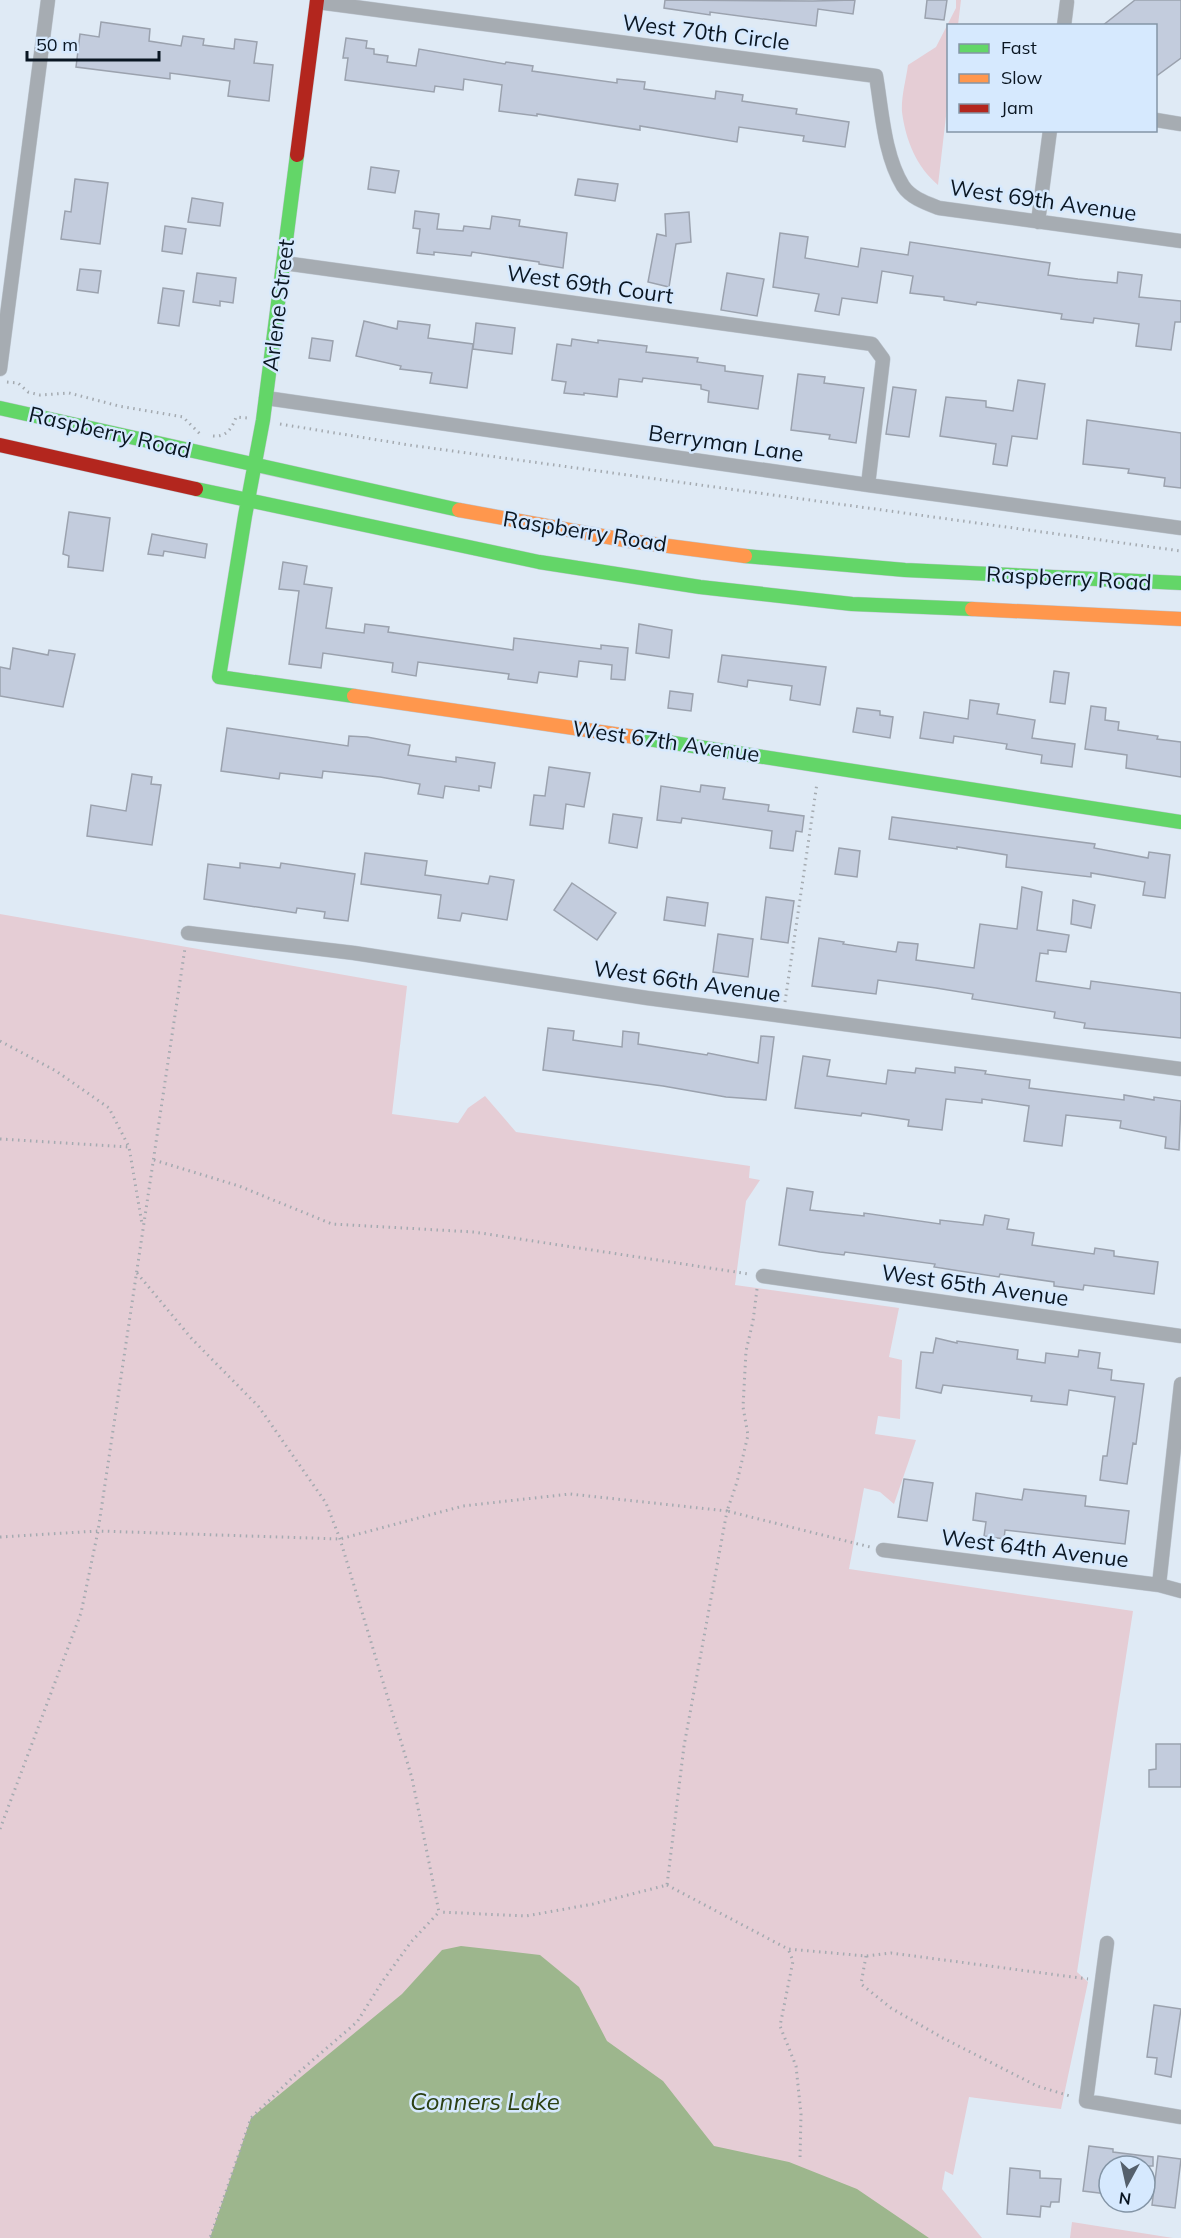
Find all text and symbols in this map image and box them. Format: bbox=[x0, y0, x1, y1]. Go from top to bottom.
street label: West 70th Circle bbox=[621, 8, 791, 56]
scale bar bbox=[27, 24, 159, 62]
legend bbox=[947, 24, 1157, 132]
text: 50 m bbox=[36, 33, 78, 56]
text: Fast bbox=[1001, 36, 1037, 59]
text: Slow bbox=[1001, 66, 1043, 89]
text: Jam bbox=[1001, 96, 1034, 119]
street label: West 69th Avenue bbox=[948, 173, 1138, 227]
street label: Arlene Street bbox=[256, 237, 300, 373]
street label: West 69th Court bbox=[505, 258, 675, 310]
street label: Raspberry Road bbox=[26, 400, 194, 464]
street label: Berryman Lane bbox=[647, 418, 805, 468]
street label: Raspberry Road bbox=[501, 504, 669, 558]
street label: Raspberry Road bbox=[986, 560, 1152, 596]
street label: West 67th Avenue bbox=[571, 714, 761, 768]
street label: West 66th Avenue bbox=[592, 954, 782, 1008]
street label: West 65th Avenue bbox=[880, 1258, 1070, 1312]
street label: West 64th Avenue bbox=[940, 1523, 1130, 1573]
water label: Conners Lake bbox=[410, 2086, 560, 2116]
north arrow bbox=[1097, 2154, 1157, 2214]
text: N bbox=[1118, 2188, 1132, 2210]

